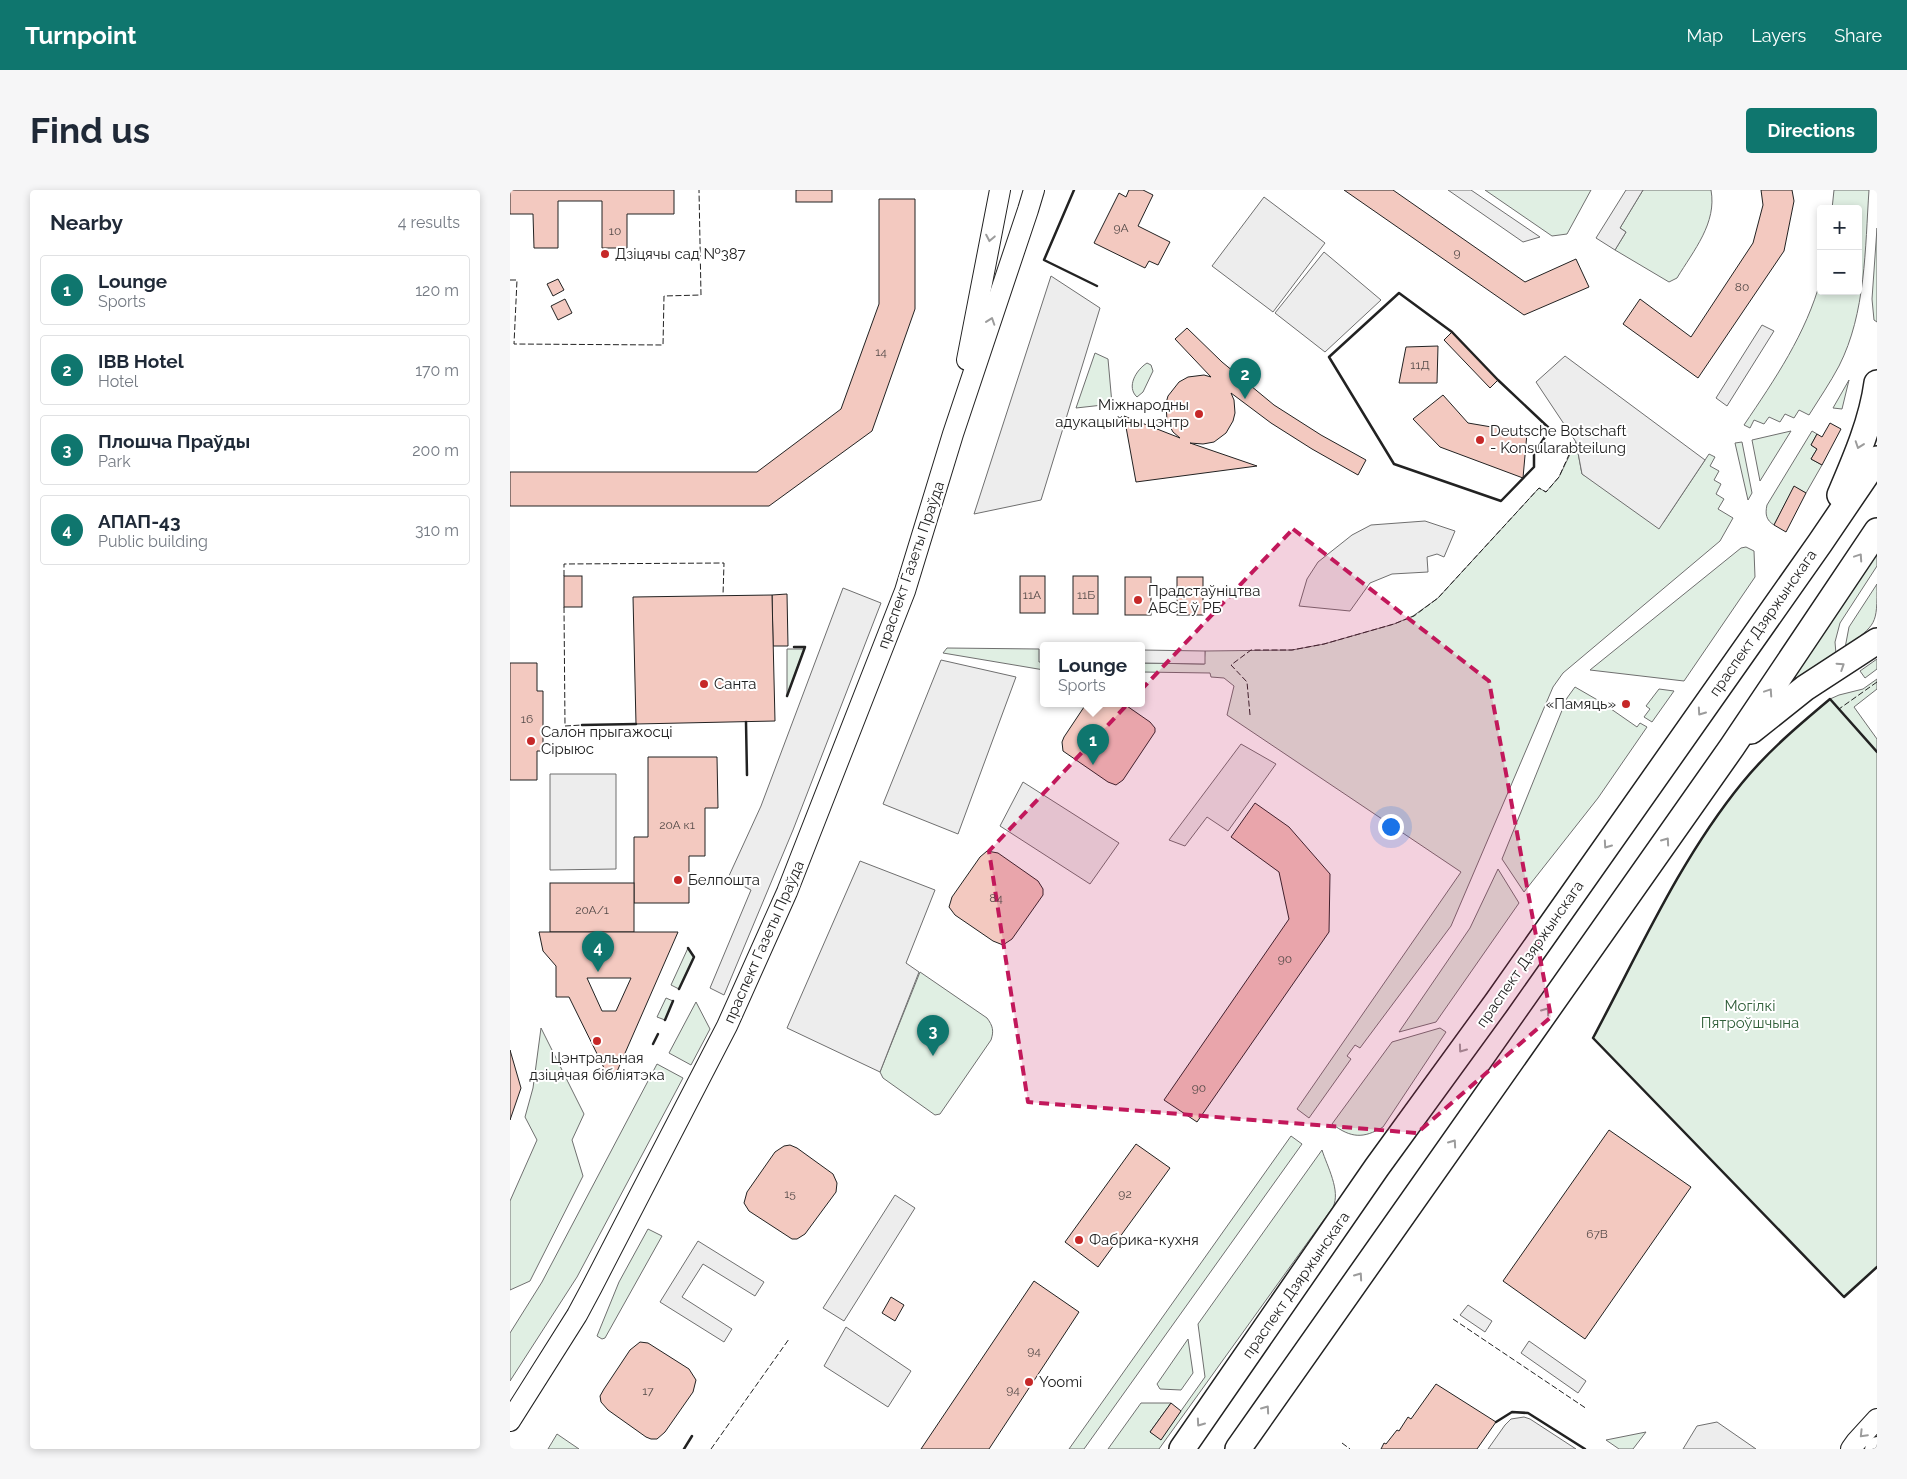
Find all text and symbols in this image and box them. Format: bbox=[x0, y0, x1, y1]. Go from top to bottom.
text: Turnpoint bbox=[25, 21, 137, 50]
text: Map bbox=[1687, 25, 1723, 46]
text: Layers bbox=[1751, 25, 1806, 46]
text: Share bbox=[1834, 25, 1882, 46]
button: Directions bbox=[1746, 108, 1877, 153]
text: Find us bbox=[30, 110, 150, 151]
map controls bbox=[1817, 205, 1862, 295]
button: + bbox=[1817, 205, 1862, 250]
text: Nearby bbox=[50, 210, 123, 235]
text: 4 results bbox=[398, 213, 460, 232]
house number: 9А bbox=[1113, 221, 1129, 235]
house number: 10 bbox=[609, 224, 621, 238]
one-way arrow bbox=[986, 233, 996, 242]
place label: Дзіцячы сад №387 bbox=[615, 245, 746, 263]
house number: 9 bbox=[1453, 246, 1461, 260]
marker: Дзіцячы сад №387 bbox=[599, 248, 611, 260]
button: − bbox=[1817, 250, 1862, 295]
text: Lounge bbox=[98, 270, 167, 292]
house number: 80 bbox=[1735, 280, 1749, 294]
text: 1 bbox=[63, 281, 71, 300]
text: 120 m bbox=[415, 281, 459, 300]
text: Sports bbox=[98, 292, 146, 311]
one-way arrow bbox=[985, 318, 995, 326]
house number: 14 bbox=[875, 345, 887, 359]
text: IBB Hotel bbox=[98, 350, 184, 372]
pin: 2 bbox=[1229, 358, 1261, 399]
house number: 11Д bbox=[1410, 358, 1430, 372]
text: 2 bbox=[62, 361, 72, 380]
text: 170 m bbox=[415, 361, 459, 380]
text: Hotel bbox=[98, 372, 138, 391]
place label: Міжнародны адукацыйны цэнтр bbox=[1055, 396, 1189, 431]
marker: Міжнародны адукацыйны цэнтр bbox=[1193, 408, 1205, 420]
place label: Deutsche Botschaft - Konsularabteilung bbox=[1490, 422, 1626, 457]
text: Плошча Праўды bbox=[98, 430, 250, 452]
marker: Deutsche Botschaft - Konsularabteilung bbox=[1474, 434, 1486, 446]
one-way arrow bbox=[1855, 440, 1865, 449]
text: 3 bbox=[63, 441, 71, 460]
text: 200 m bbox=[412, 441, 459, 460]
text: Park bbox=[98, 452, 131, 471]
street label: праспект Газеты Праўда bbox=[874, 479, 948, 651]
text: АПАП-43 bbox=[98, 510, 181, 532]
text: 4 bbox=[62, 521, 72, 540]
text: 310 m bbox=[415, 521, 459, 540]
text: Public building bbox=[98, 532, 208, 551]
street label: праспект Дзяржынскага bbox=[1706, 546, 1820, 700]
one-way arrow bbox=[1853, 553, 1862, 563]
place label: Прадстаўніцтва АБСЕ ў РБ bbox=[1148, 582, 1260, 617]
house number: 11А bbox=[1023, 588, 1041, 602]
house number: 11Б bbox=[1077, 588, 1095, 602]
marker: Прадстаўніцтва АБСЕ ў РБ bbox=[1132, 594, 1144, 606]
popup bbox=[1040, 642, 1145, 707]
text: Lounge bbox=[1058, 654, 1127, 676]
one-way arrow bbox=[1835, 662, 1844, 672]
place label: Санта bbox=[714, 675, 757, 693]
text: Sports bbox=[1058, 676, 1106, 695]
marker: Санта bbox=[698, 678, 710, 690]
one-way arrow bbox=[1763, 688, 1772, 698]
place label: «Памяць» bbox=[1546, 695, 1616, 713]
marker: «Памяць» bbox=[1620, 698, 1632, 710]
one-way arrow bbox=[1698, 707, 1707, 716]
house number: 16 bbox=[521, 712, 533, 726]
place label: Салон прыгажосці Сірыюс bbox=[541, 723, 673, 758]
pin: 1 bbox=[1077, 724, 1109, 765]
marker: Салон прыгажосці Сірыюс bbox=[525, 735, 537, 747]
your location bbox=[1378, 814, 1404, 840]
house number: 20А к1 bbox=[659, 818, 695, 832]
one-way arrow bbox=[1660, 837, 1669, 847]
one-way arrow bbox=[1604, 840, 1613, 849]
street label: праспект Газеты Праўда bbox=[720, 858, 808, 1026]
place label: Белпошта bbox=[688, 871, 760, 889]
marker: Белпошта bbox=[672, 874, 684, 886]
street label: праспект Дзяржынскага bbox=[1473, 877, 1587, 1031]
house number: 84 bbox=[989, 891, 1003, 905]
house number: 20А/1 bbox=[575, 903, 609, 917]
pin: 4 bbox=[582, 931, 614, 972]
house number: 90 bbox=[1278, 952, 1292, 966]
park label: Могілкі Пятроўшчына bbox=[1701, 997, 1799, 1032]
one-way arrow bbox=[1540, 1007, 1549, 1016]
pin: 3 bbox=[917, 1015, 949, 1056]
marker: Цэнтральная дзіцячая бібліятэка bbox=[591, 1035, 603, 1047]
one-way arrow bbox=[1460, 1043, 1468, 1052]
place label: Цэнтральная дзіцячая бібліятэка bbox=[529, 1049, 665, 1084]
house number: 90 bbox=[1192, 1081, 1206, 1095]
one-way arrow bbox=[1447, 1140, 1456, 1149]
house number: 15 bbox=[784, 1187, 796, 1201]
house number: 92 bbox=[1118, 1187, 1132, 1201]
street label: праспект Дзяржынскага bbox=[1239, 1208, 1353, 1362]
house number: 67В bbox=[1586, 1227, 1608, 1241]
place label: Фабрика-кухня bbox=[1089, 1231, 1199, 1249]
marker: Фабрика-кухня bbox=[1073, 1234, 1085, 1246]
one-way arrow bbox=[1353, 1272, 1362, 1282]
house number: 94 bbox=[1027, 1344, 1041, 1358]
place label: Yoomi bbox=[1039, 1373, 1082, 1391]
marker: Yoomi bbox=[1023, 1376, 1035, 1388]
house number: 94 bbox=[1006, 1383, 1020, 1397]
house number: 17 bbox=[642, 1384, 654, 1398]
one-way arrow bbox=[1260, 1405, 1269, 1415]
one-way arrow bbox=[1197, 1418, 1206, 1427]
one-way arrow bbox=[1860, 1428, 1869, 1437]

